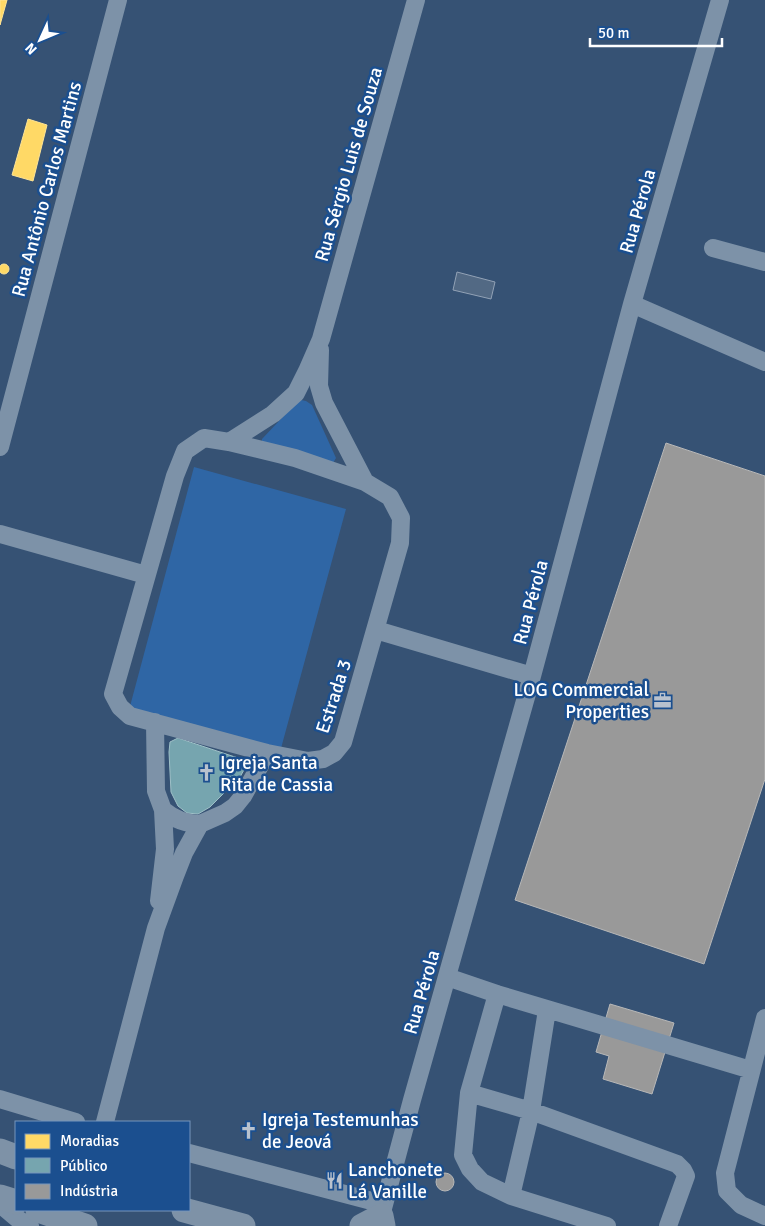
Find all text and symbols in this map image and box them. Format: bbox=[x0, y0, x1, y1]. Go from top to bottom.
north arrow bbox=[15, 15, 65, 65]
scale bar bbox=[590, 15, 722, 47]
text: 50 m bbox=[598, 24, 629, 42]
text: N bbox=[22, 39, 41, 58]
street label: Rua Sérgio Luis de Souza bbox=[310, 64, 388, 264]
street label: Rua Antônio Carlos Martins bbox=[7, 79, 87, 299]
street label: Rua Pérola bbox=[614, 166, 661, 256]
street label: Rua Pérola bbox=[508, 557, 554, 647]
street label: Estrada 3 bbox=[311, 656, 357, 736]
place label: LOG Commercial Properties bbox=[514, 678, 649, 724]
office icon: LOG Commercial Properties bbox=[653, 690, 673, 710]
place label: Igreja Santa Rita de Cassia bbox=[220, 751, 333, 797]
church icon: Igreja Santa Rita de Cassia bbox=[196, 763, 216, 783]
street label: Rua Pérola bbox=[398, 947, 445, 1037]
place label: Igreja Testemunhas de Jeová bbox=[262, 1108, 419, 1154]
church icon: Igreja Testemunhas de Jeová bbox=[238, 1120, 258, 1140]
legend bbox=[15, 1121, 190, 1211]
text: Moradias bbox=[60, 1132, 119, 1150]
text: Público bbox=[60, 1157, 108, 1175]
place label: Lanchonete Lá Vanille bbox=[348, 1158, 443, 1204]
restaurant icon: Lanchonete Lá Vanille bbox=[324, 1170, 344, 1190]
text: Indústria bbox=[60, 1182, 118, 1200]

